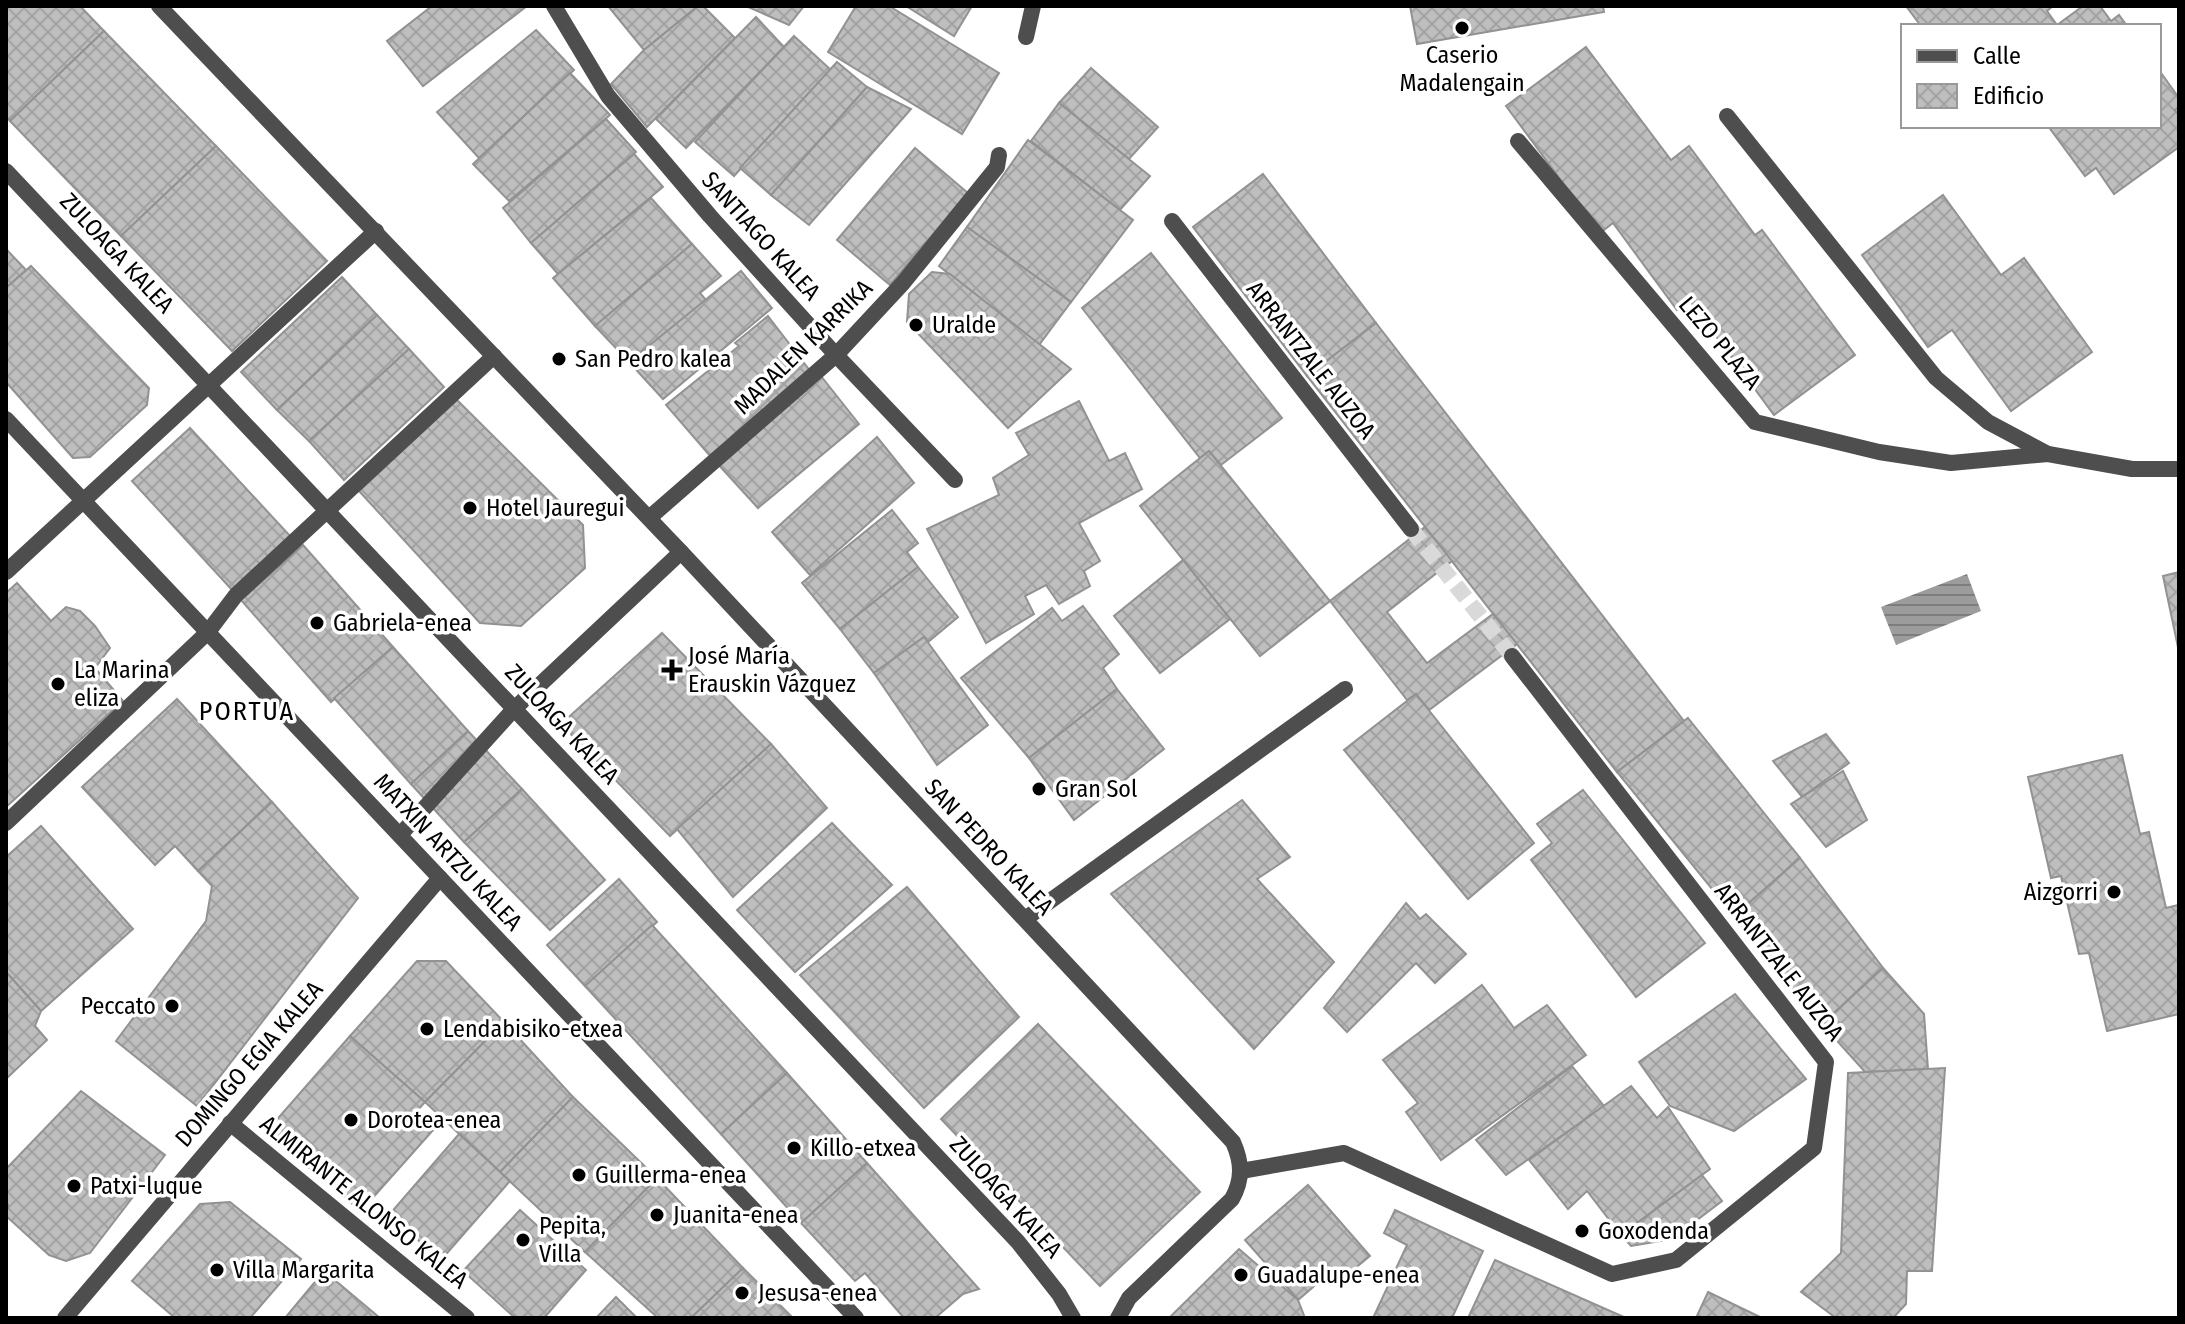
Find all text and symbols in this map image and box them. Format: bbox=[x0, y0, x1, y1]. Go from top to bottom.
marker: Caserio Madalengain bbox=[1453, 19, 1471, 37]
legend bbox=[1901, 24, 2161, 128]
place label: Caserio Madalengain bbox=[1399, 41, 1525, 97]
text: Calle bbox=[1973, 42, 2021, 70]
text: Edificio bbox=[1973, 82, 2044, 110]
street label: SANTIAGO KALEA bbox=[696, 166, 826, 306]
street label: ZULOAGA KALEA bbox=[54, 187, 180, 319]
street label: MADALEN KARRIKA bbox=[728, 274, 878, 420]
street label: ARRANTZALE AUZOA bbox=[1241, 275, 1382, 445]
street label: LEZO PLAZA bbox=[1673, 291, 1767, 396]
place label: Uralde bbox=[932, 311, 996, 339]
marker: Uralde bbox=[907, 316, 925, 334]
place label: San Pedro kalea bbox=[575, 345, 731, 373]
marker: San Pedro kalea bbox=[550, 350, 568, 368]
place label: Hotel Jauregui bbox=[486, 494, 625, 522]
marker: Hotel Jauregui bbox=[461, 499, 479, 517]
place label: Gabriela-enea bbox=[333, 609, 472, 637]
marker: Gabriela-enea bbox=[308, 614, 326, 632]
place label: José María Erauskin Vázquez bbox=[688, 642, 856, 698]
place label: La Marina eliza bbox=[74, 656, 170, 712]
street label: ZULOAGA KALEA bbox=[499, 658, 625, 790]
marker: José María Erauskin Vázquez bbox=[663, 661, 681, 679]
marker: La Marina eliza bbox=[49, 675, 67, 693]
district label: PORTUA bbox=[199, 696, 295, 727]
street label: MATXIN ARTZU KALEA bbox=[368, 768, 528, 937]
street label: SAN PEDRO KALEA bbox=[919, 773, 1059, 921]
place label: Gran Sol bbox=[1055, 775, 1137, 803]
marker: Gran Sol bbox=[1030, 780, 1048, 798]
street label: ARRANTZALE AUZOA bbox=[1709, 877, 1850, 1047]
place label: Aizgorri bbox=[2024, 878, 2098, 906]
marker: Aizgorri bbox=[2105, 883, 2123, 901]
street label: DOMINGO EGIA KALEA bbox=[169, 975, 329, 1153]
place label: Peccato bbox=[81, 992, 156, 1020]
marker: Peccato bbox=[163, 997, 181, 1015]
place label: Lendabisiko-etxea bbox=[443, 1015, 623, 1043]
marker: Lendabisiko-etxea bbox=[418, 1020, 436, 1038]
place label: Dorotea-enea bbox=[367, 1106, 501, 1134]
street label: ALMIRANTE ALONSO KALEA bbox=[255, 1110, 474, 1295]
marker: Dorotea-enea bbox=[342, 1111, 360, 1129]
street label: ZULOAGA KALEA bbox=[944, 1130, 1068, 1264]
place label: Killo-etxea bbox=[810, 1134, 916, 1162]
marker: Killo-etxea bbox=[785, 1139, 803, 1157]
place label: Guillerma-enea bbox=[595, 1161, 747, 1189]
marker: Guillerma-enea bbox=[570, 1166, 588, 1184]
place label: Patxi-luque bbox=[90, 1172, 203, 1200]
marker: Patxi-luque bbox=[65, 1177, 83, 1195]
place label: Juanita-enea bbox=[673, 1201, 799, 1229]
marker: Juanita-enea bbox=[648, 1206, 666, 1224]
place label: Pepita, Villa bbox=[539, 1212, 606, 1268]
place label: Goxodenda bbox=[1598, 1217, 1709, 1245]
marker: Goxodenda bbox=[1573, 1222, 1591, 1240]
marker: Pepita, Villa bbox=[514, 1231, 532, 1249]
place label: Villa Margarita bbox=[233, 1256, 375, 1284]
marker: Villa Margarita bbox=[208, 1261, 226, 1279]
place label: Guadalupe-enea bbox=[1257, 1261, 1420, 1289]
marker: Guadalupe-enea bbox=[1232, 1266, 1250, 1284]
place label: Jesusa-enea bbox=[758, 1279, 878, 1307]
marker: Jesusa-enea bbox=[733, 1284, 751, 1302]

